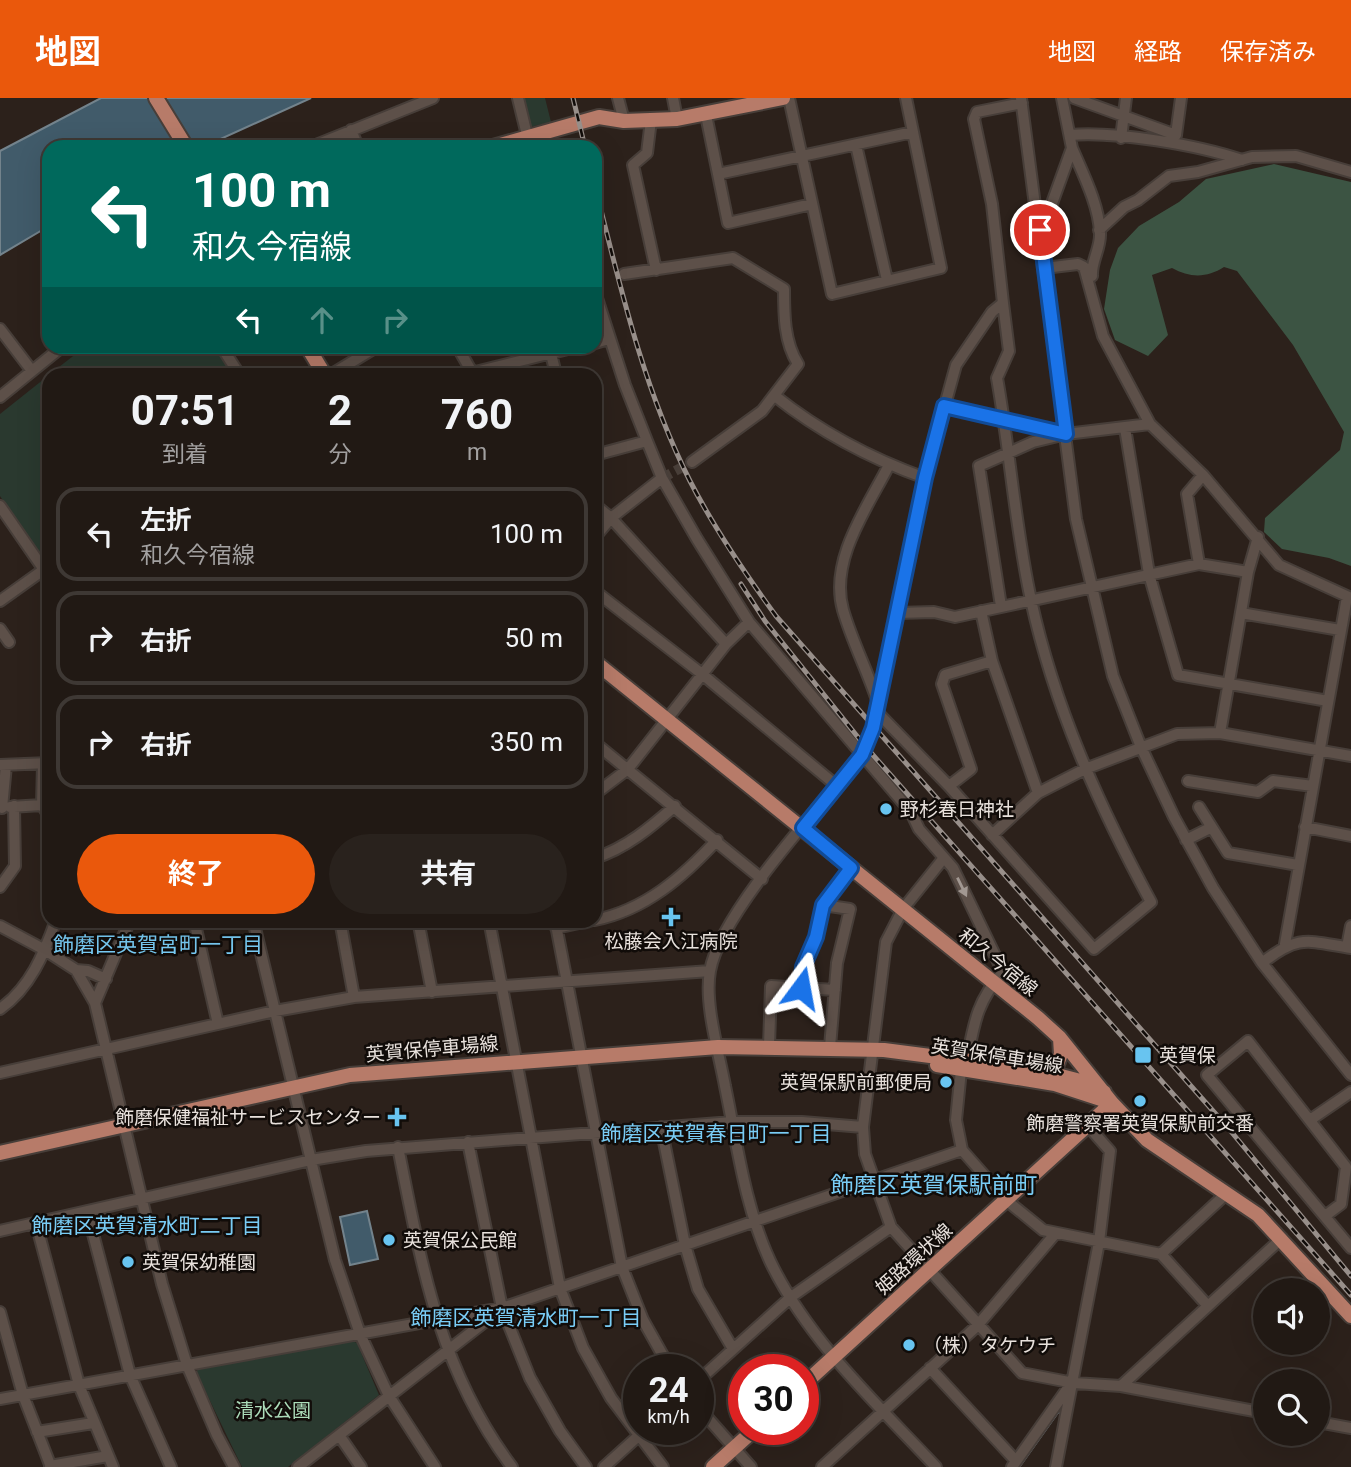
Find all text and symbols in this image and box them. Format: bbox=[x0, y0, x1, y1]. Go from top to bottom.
text: 地図 bbox=[35, 32, 101, 71]
text: 地図 bbox=[1048, 38, 1096, 66]
text: 経路 bbox=[1134, 38, 1182, 66]
text: 保存済み bbox=[1220, 38, 1316, 66]
text: 100 m bbox=[192, 162, 331, 219]
icon: left bbox=[77, 168, 168, 259]
pin bbox=[1010, 200, 1070, 260]
icon: arrive bbox=[1021, 211, 1059, 249]
text: 和久今宿線 bbox=[192, 228, 352, 266]
icon: left bbox=[230, 301, 268, 339]
icon: ahead bbox=[303, 301, 341, 339]
icon: right bbox=[376, 301, 414, 339]
text: 07:51 bbox=[131, 386, 239, 435]
text: 2 bbox=[328, 386, 352, 435]
text: 760 bbox=[441, 390, 513, 439]
text: m bbox=[467, 439, 487, 466]
text: 到着 bbox=[162, 441, 208, 468]
text: 分 bbox=[328, 441, 351, 468]
text: 左折 bbox=[140, 505, 192, 535]
icon: left bbox=[81, 515, 119, 553]
text: 100 m bbox=[490, 519, 563, 549]
text: 和久今宿線 bbox=[140, 542, 255, 569]
icon: right bbox=[81, 619, 119, 657]
text: 50 m bbox=[505, 623, 563, 653]
text: 右折 bbox=[140, 626, 192, 656]
icon: right bbox=[81, 723, 119, 761]
text: 350 m bbox=[490, 727, 563, 757]
text: 右折 bbox=[140, 730, 192, 760]
place label: 野杉春日神社 bbox=[900, 798, 1014, 821]
marker: 野杉春日神社 bbox=[878, 801, 894, 817]
button: 終了 bbox=[77, 834, 315, 914]
button: 共有 bbox=[329, 834, 567, 914]
one-way arrow bbox=[956, 877, 968, 897]
marker: 松藤会入江病院 bbox=[661, 907, 681, 927]
street label: 和久今宿線 bbox=[954, 923, 1042, 1001]
place label: 松藤会入江病院 bbox=[604, 930, 738, 953]
district label: 飾磨区英賀宮町一丁目 bbox=[53, 933, 263, 957]
position arrow bbox=[764, 951, 838, 1025]
street label: 英賀保停車場線 bbox=[365, 1032, 499, 1066]
street label: 英賀保停車場線 bbox=[930, 1034, 1064, 1078]
place label: 英賀保 bbox=[1159, 1044, 1216, 1067]
marker: 英賀保 bbox=[1133, 1045, 1153, 1065]
place label: 英賀保駅前郵便局 bbox=[780, 1071, 932, 1094]
marker: 英賀保駅前郵便局 bbox=[938, 1074, 954, 1090]
marker: 飾磨警察署英賀保駅前交番 bbox=[1132, 1093, 1148, 1109]
place label: 飾磨保健福祉サービスセンター bbox=[115, 1106, 381, 1129]
marker: 飾磨保健福祉サービスセンター bbox=[387, 1107, 407, 1127]
place label: 飾磨警察署英賀保駅前交番 bbox=[1026, 1112, 1254, 1135]
district label: 飾磨区英賀春日町一丁目 bbox=[601, 1122, 832, 1146]
district label: 飾磨区英賀保駅前町 bbox=[831, 1172, 1038, 1199]
district label: 飾磨区英賀清水町二丁目 bbox=[32, 1214, 263, 1238]
street label: 姫路環状線 bbox=[871, 1219, 957, 1299]
place label: 英賀保公民館 bbox=[403, 1229, 517, 1252]
marker: 英賀保公民館 bbox=[381, 1232, 397, 1248]
place label: 英賀保幼稚園 bbox=[142, 1251, 256, 1274]
marker: 英賀保幼稚園 bbox=[120, 1254, 136, 1270]
map controls bbox=[1253, 1278, 1330, 1446]
button: sound bbox=[1253, 1278, 1330, 1355]
district label: 飾磨区英賀清水町一丁目 bbox=[411, 1306, 642, 1330]
place label: （株）タケウチ bbox=[923, 1334, 1056, 1357]
marker: （株）タケウチ bbox=[901, 1337, 917, 1353]
speed limit sign: 30 bbox=[728, 1354, 819, 1445]
button: search bbox=[1253, 1369, 1330, 1446]
text: 24 bbox=[648, 1370, 689, 1411]
park label: 清水公園 bbox=[235, 1399, 311, 1422]
text: km/h bbox=[647, 1406, 690, 1427]

